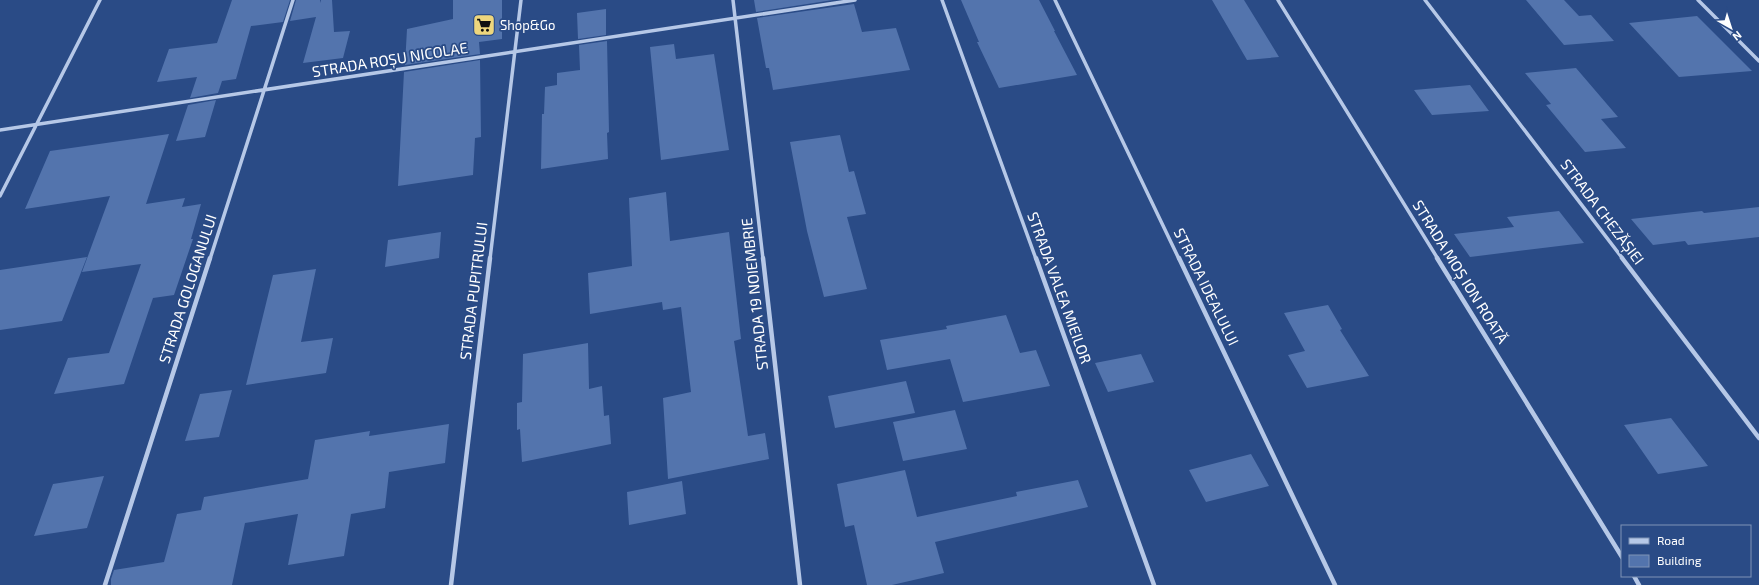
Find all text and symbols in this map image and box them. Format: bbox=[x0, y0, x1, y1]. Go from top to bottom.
north arrow bbox=[1711, 8, 1751, 48]
supermarket icon: Shop&Go bbox=[471, 12, 497, 38]
place label: Shop&Go bbox=[500, 17, 555, 33]
text: N bbox=[1730, 29, 1745, 44]
street label: STRADA ROȘU NICOLAE bbox=[311, 38, 469, 82]
street label: STRADA CHEZĂȘIEI bbox=[1556, 155, 1648, 269]
street label: STRADA MOȘ ION ROATĂ bbox=[1408, 196, 1513, 348]
street label: STRADA VALEA MIEILOR bbox=[1024, 209, 1096, 366]
street label: STRADA GOLOGANULUI bbox=[154, 212, 220, 365]
street label: STRADA 19 NOIEMBRIE bbox=[737, 217, 771, 371]
street label: STRADA PUPITRULUI bbox=[456, 221, 490, 361]
street label: STRADA IDEALULUI bbox=[1171, 225, 1243, 348]
legend bbox=[1621, 525, 1751, 577]
text: Road bbox=[1657, 533, 1685, 547]
text: Building bbox=[1657, 553, 1702, 567]

